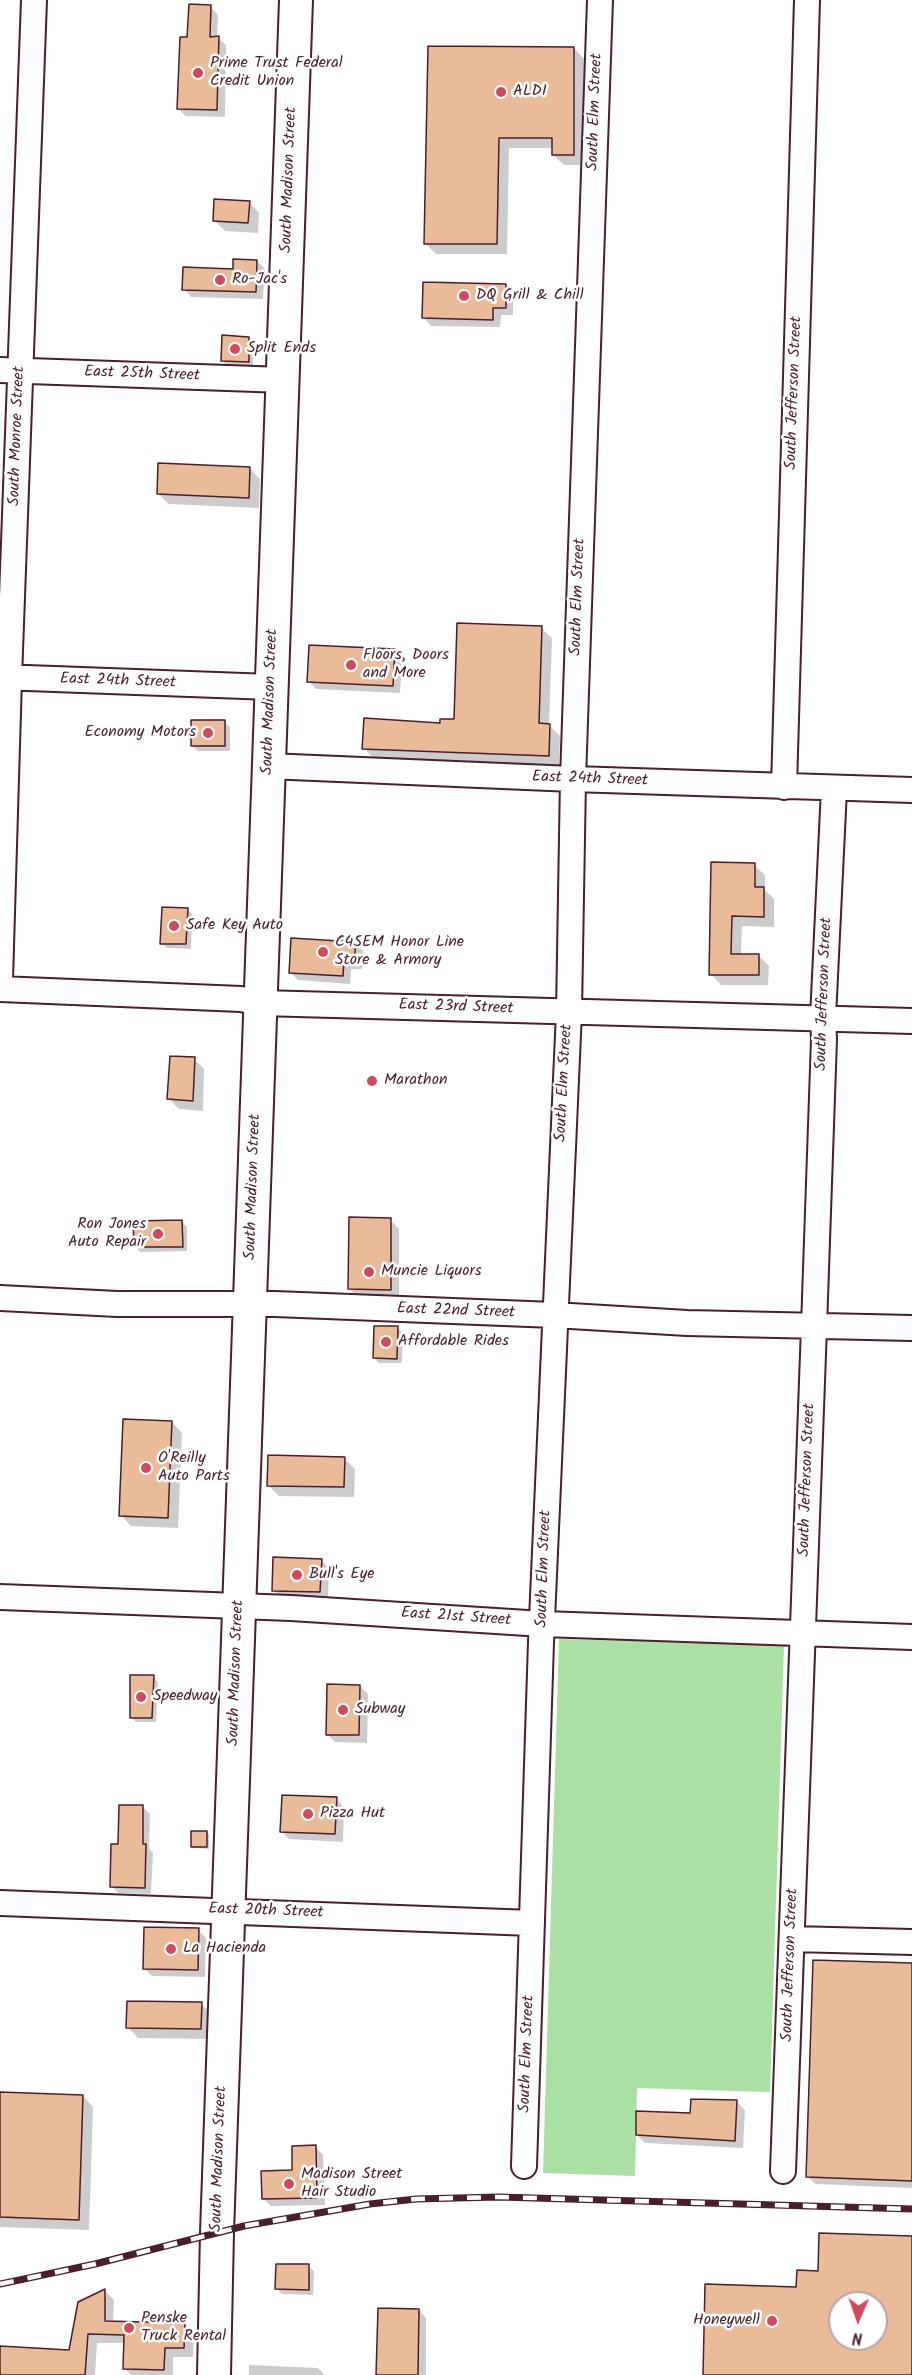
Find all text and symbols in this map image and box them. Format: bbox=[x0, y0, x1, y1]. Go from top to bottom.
street label: South Elm Street bbox=[584, 53, 608, 171]
place label: Prime Trust Federal Credit Union bbox=[210, 54, 343, 92]
marker: Prime Trust Federal Credit Union bbox=[191, 66, 205, 80]
place label: ALDI bbox=[513, 82, 547, 102]
marker: ALDI bbox=[494, 85, 508, 99]
street label: South Madison Street bbox=[278, 107, 302, 253]
place label: Ro-Jac's bbox=[232, 270, 287, 290]
marker: Ro-Jac's bbox=[213, 273, 227, 287]
place label: DQ Grill & Chill bbox=[476, 286, 584, 306]
marker: DQ Grill & Chill bbox=[457, 289, 471, 303]
street label: South Jefferson Street bbox=[783, 316, 807, 470]
place label: Split Ends bbox=[247, 339, 316, 359]
marker: Split Ends bbox=[228, 342, 242, 356]
street label: East 25th Street bbox=[84, 363, 200, 387]
street label: South Monroe Street bbox=[6, 366, 30, 506]
street label: South Elm Street bbox=[567, 538, 591, 656]
street label: South Madison Street bbox=[259, 629, 283, 775]
place label: Floors, Doors and More bbox=[363, 646, 449, 684]
marker: Floors, Doors and More bbox=[344, 658, 358, 672]
street label: East 24th Street bbox=[60, 670, 176, 694]
place label: Economy Motors bbox=[84, 723, 196, 743]
marker: Economy Motors bbox=[201, 726, 215, 740]
street label: East 24th Street bbox=[532, 768, 648, 792]
place label: Safe Key Auto bbox=[186, 916, 283, 936]
street label: South Jefferson Street bbox=[813, 917, 837, 1071]
marker: Safe Key Auto bbox=[167, 919, 181, 933]
place label: C4SEM Honor Line Store & Armory bbox=[335, 933, 464, 971]
marker: C4SEM Honor Line Store & Armory bbox=[316, 945, 330, 959]
street label: East 23rd Street bbox=[398, 996, 514, 1020]
street label: South Elm Street bbox=[552, 1024, 578, 1142]
place label: Marathon bbox=[384, 1071, 447, 1091]
marker: Marathon bbox=[365, 1074, 379, 1088]
street label: South Madison Street bbox=[242, 1114, 266, 1260]
place label: Ron Jones Auto Repair bbox=[68, 1215, 146, 1253]
marker: Ron Jones Auto Repair bbox=[151, 1227, 165, 1241]
place label: Muncie Liquors bbox=[381, 1262, 482, 1282]
marker: Muncie Liquors bbox=[362, 1265, 376, 1279]
street label: East 22nd Street bbox=[397, 1300, 515, 1324]
place label: Affordable Rides bbox=[398, 1332, 509, 1352]
marker: Affordable Rides bbox=[379, 1335, 393, 1349]
street label: South Jefferson Street bbox=[796, 1403, 820, 1557]
place label: O'Reilly Auto Parts bbox=[158, 1449, 230, 1487]
marker: O'Reilly Auto Parts bbox=[139, 1461, 153, 1475]
street label: South Elm Street bbox=[533, 1510, 557, 1628]
place label: Bull's Eye bbox=[309, 1565, 374, 1585]
marker: Bull's Eye bbox=[290, 1568, 304, 1582]
street label: South Madison Street bbox=[225, 1600, 249, 1746]
street label: East 21st Street bbox=[400, 1605, 512, 1631]
place label: Speedway bbox=[153, 1687, 217, 1707]
marker: Speedway bbox=[134, 1690, 148, 1704]
place label: Subway bbox=[355, 1700, 405, 1720]
marker: Subway bbox=[336, 1703, 350, 1717]
place label: Pizza Hut bbox=[320, 1804, 385, 1824]
marker: Pizza Hut bbox=[301, 1807, 315, 1821]
street label: South Jefferson Street bbox=[779, 1888, 803, 2042]
street label: East 20th Street bbox=[208, 1900, 324, 1924]
place label: La Hacienda bbox=[183, 1939, 266, 1959]
marker: La Hacienda bbox=[164, 1942, 178, 1956]
street label: South Elm Street bbox=[516, 1995, 540, 2113]
street label: South Madison Street bbox=[208, 2086, 232, 2232]
place label: Madison Street Hair Studio bbox=[301, 2165, 403, 2203]
marker: Madison Street Hair Studio bbox=[282, 2177, 296, 2191]
north arrow bbox=[828, 2291, 888, 2351]
place label: Penske Truck Rental bbox=[141, 2309, 226, 2347]
place label: Honeywell bbox=[693, 2311, 760, 2331]
marker: Honeywell bbox=[765, 2314, 779, 2328]
marker: Penske Truck Rental bbox=[122, 2321, 136, 2335]
text: N bbox=[852, 2325, 863, 2350]

